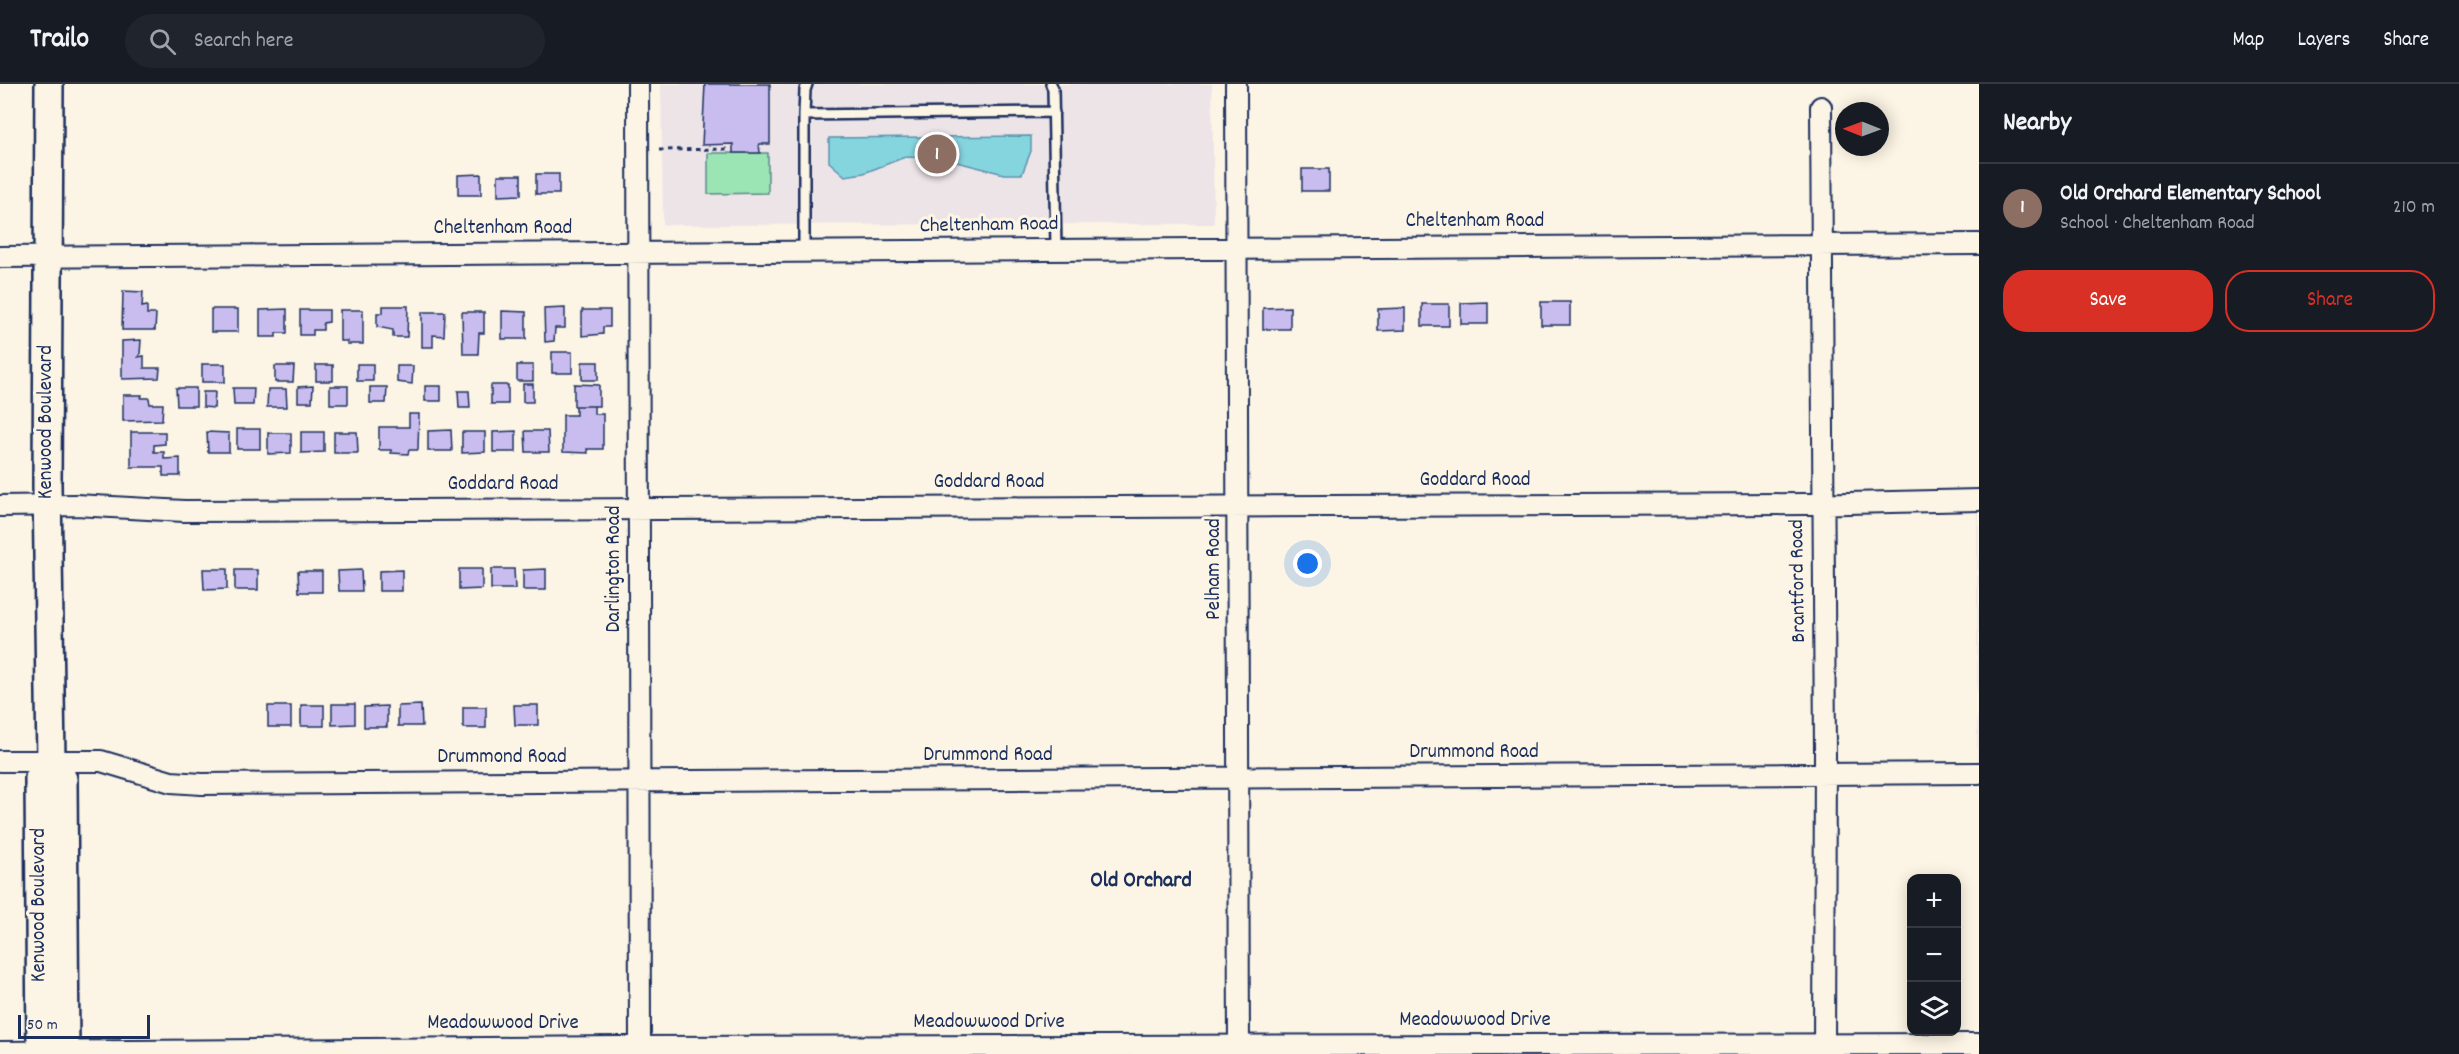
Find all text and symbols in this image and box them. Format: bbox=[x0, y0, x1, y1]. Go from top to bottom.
search box bbox=[125, 14, 545, 68]
text: Trailo bbox=[30, 21, 89, 61]
icon: search bbox=[146, 25, 179, 58]
text: Search here bbox=[194, 26, 293, 57]
text: Map bbox=[2233, 26, 2264, 56]
text: Layers bbox=[2297, 26, 2350, 56]
text: Share bbox=[2383, 26, 2429, 56]
north arrow bbox=[1835, 102, 1889, 156]
text: Nearby bbox=[2003, 105, 2071, 142]
pin: 1 bbox=[918, 132, 956, 176]
text: Old Orchard Elementary School bbox=[2060, 179, 2321, 210]
text: 1 bbox=[2020, 194, 2025, 222]
text: 210 m bbox=[2393, 194, 2435, 222]
street label: Cheltenham Road bbox=[1406, 207, 1544, 237]
street label: Cheltenham Road bbox=[919, 210, 1059, 242]
text: School · Cheltenham Road bbox=[2060, 210, 2255, 238]
street label: Cheltenham Road bbox=[434, 214, 572, 244]
button: Save bbox=[2003, 270, 2213, 332]
button: Share bbox=[2225, 270, 2435, 332]
street label: Kenwood Boulevard bbox=[32, 345, 62, 499]
street label: Goddard Road bbox=[1419, 466, 1531, 496]
street label: Goddard Road bbox=[933, 468, 1045, 498]
street label: Goddard Road bbox=[447, 470, 559, 500]
street label: Darlington Road bbox=[600, 505, 630, 633]
street label: Pelham Road bbox=[1200, 518, 1230, 620]
street label: Brantford Road bbox=[1783, 519, 1815, 643]
your location bbox=[1293, 549, 1322, 578]
street label: Drummond Road bbox=[1409, 738, 1539, 768]
street label: Drummond Road bbox=[923, 741, 1053, 771]
street label: Drummond Road bbox=[437, 743, 567, 773]
street label: Kenwood Boulevard bbox=[25, 828, 55, 982]
district label: Old Orchard bbox=[1090, 866, 1192, 897]
map controls bbox=[1907, 874, 1961, 1036]
button: + bbox=[1907, 874, 1961, 928]
button: − bbox=[1907, 928, 1961, 982]
button: layers bbox=[1907, 982, 1961, 1036]
street label: Meadowwood Drive bbox=[1399, 1006, 1551, 1036]
street label: Meadowwood Drive bbox=[913, 1008, 1065, 1038]
street label: Meadowwood Drive bbox=[427, 1009, 579, 1039]
scale bar bbox=[18, 1012, 150, 1040]
text: 50 m bbox=[27, 1014, 58, 1037]

